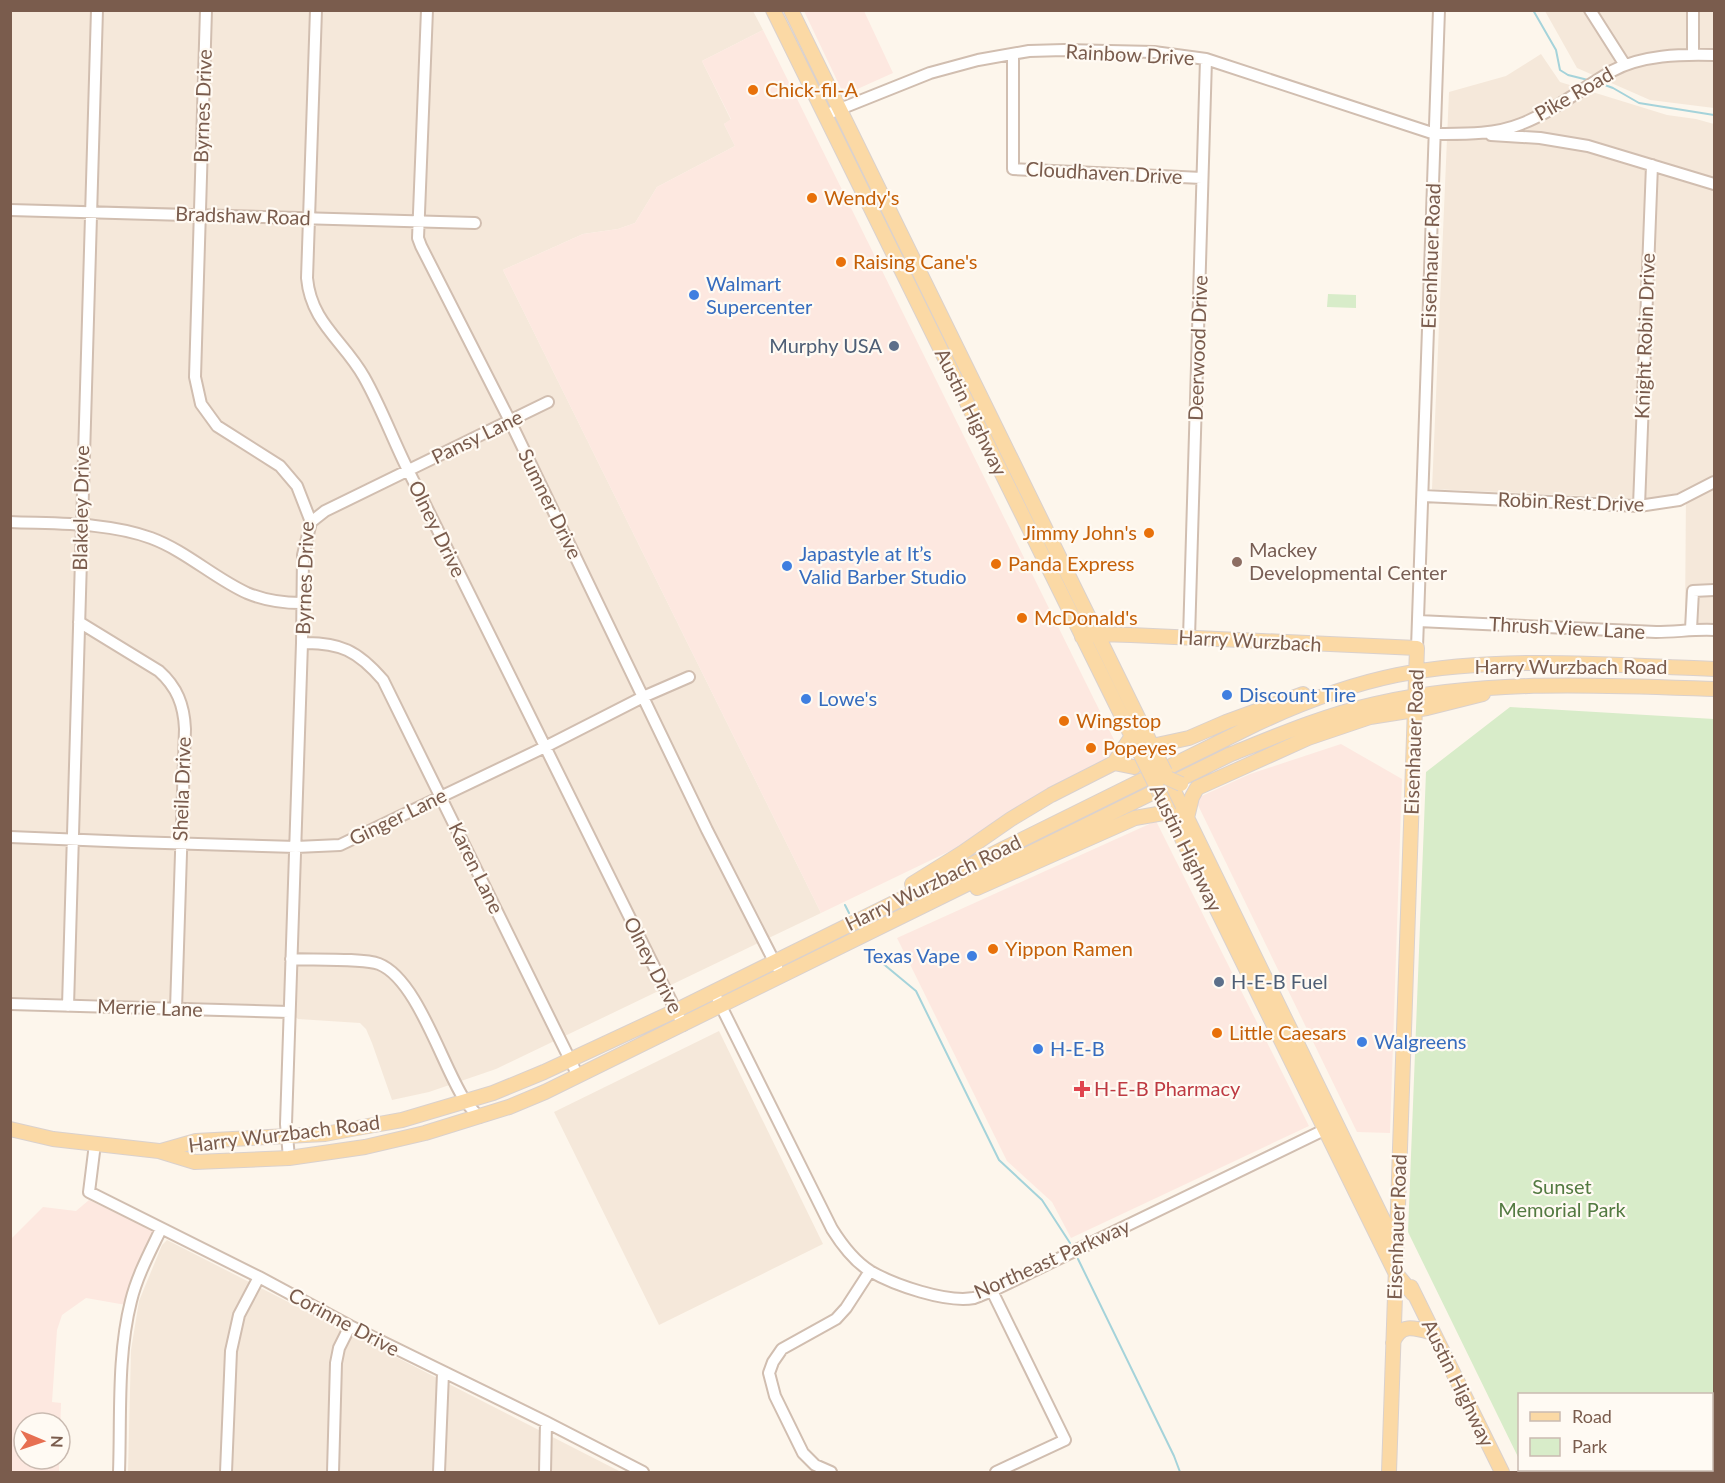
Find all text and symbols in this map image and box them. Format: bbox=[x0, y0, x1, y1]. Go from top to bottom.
street label: Rainbow Drive bbox=[1065, 39, 1195, 69]
street label: Byrnes Drive bbox=[188, 49, 216, 163]
street label: Pike Road bbox=[1530, 61, 1617, 125]
place label: Chick-fil-A bbox=[765, 77, 859, 101]
marker: Chick-fil-A bbox=[746, 83, 760, 97]
street label: Cloudhaven Drive bbox=[1025, 156, 1183, 188]
street label: Eisenhauer Road bbox=[1415, 183, 1445, 329]
place label: Wendy's bbox=[824, 185, 899, 209]
marker: Wendy's bbox=[805, 191, 819, 205]
street label: Bradshaw Road bbox=[175, 201, 311, 229]
place label: Raising Cane's bbox=[853, 249, 978, 273]
street label: Knight Robin Drive bbox=[1629, 253, 1659, 419]
marker: Raising Cane's bbox=[834, 255, 848, 269]
place label: Walmart Supercenter bbox=[706, 271, 813, 318]
street label: Deerwood Drive bbox=[1182, 275, 1212, 421]
marker: Walmart Supercenter bbox=[687, 288, 701, 302]
place label: Murphy USA bbox=[769, 333, 882, 357]
marker: Murphy USA bbox=[887, 339, 901, 353]
street label: Austin Highway bbox=[931, 344, 1013, 480]
street label: Pansy Lane bbox=[427, 404, 526, 468]
street label: Blakeley Drive bbox=[67, 445, 93, 571]
street label: Sumner Drive bbox=[514, 445, 588, 563]
street label: Olney Drive bbox=[404, 476, 472, 581]
street label: Robin Rest Drive bbox=[1497, 486, 1645, 516]
place label: Jimmy John's bbox=[1023, 520, 1137, 544]
street label: Byrnes Drive bbox=[290, 521, 318, 635]
marker: Jimmy John's bbox=[1142, 526, 1156, 540]
place label: Mackey Developmental Center bbox=[1249, 537, 1448, 584]
place label: Japastyle at It’s Valid Barber Studio bbox=[799, 541, 967, 588]
place label: Panda Express bbox=[1008, 551, 1135, 575]
marker: Mackey Developmental Center bbox=[1230, 555, 1244, 569]
marker: Panda Express bbox=[989, 557, 1003, 571]
marker: Japastyle at It’s Valid Barber Studio bbox=[780, 559, 794, 573]
place label: McDonald's bbox=[1034, 605, 1138, 629]
marker: McDonald's bbox=[1015, 611, 1029, 625]
street label: Thrush View Lane bbox=[1488, 611, 1646, 643]
street label: Harry Wurzbach bbox=[1178, 624, 1322, 656]
street label: Harry Wurzbach Road bbox=[1475, 654, 1667, 678]
street label: Eisenhauer Road bbox=[1398, 669, 1428, 815]
place label: Discount Tire bbox=[1239, 682, 1356, 706]
place label: Lowe's bbox=[818, 686, 877, 710]
marker: Discount Tire bbox=[1220, 688, 1234, 702]
marker: Lowe's bbox=[799, 692, 813, 706]
place label: Wingstop bbox=[1076, 708, 1161, 732]
marker: Wingstop bbox=[1057, 714, 1071, 728]
place label: Popeyes bbox=[1103, 735, 1177, 759]
street label: Sheila Drive bbox=[167, 736, 195, 842]
marker: Popeyes bbox=[1084, 741, 1098, 755]
street label: Austin Highway bbox=[1146, 780, 1228, 916]
street label: Ginger Lane bbox=[345, 782, 450, 850]
street label: Karen Lane bbox=[444, 818, 509, 917]
street label: Harry Wurzbach Road bbox=[841, 829, 1025, 935]
street label: Olney Drive bbox=[619, 912, 688, 1017]
place label: Yippon Ramen bbox=[1005, 936, 1133, 960]
marker: Yippon Ramen bbox=[986, 942, 1000, 956]
place label: Texas Vape bbox=[863, 943, 960, 967]
marker: Texas Vape bbox=[965, 949, 979, 963]
place label: H-E-B Fuel bbox=[1231, 969, 1328, 993]
marker: H-E-B Fuel bbox=[1212, 975, 1226, 989]
street label: Merrie Lane bbox=[97, 993, 203, 1021]
place label: Little Caesars bbox=[1229, 1020, 1346, 1044]
marker: Little Caesars bbox=[1210, 1026, 1224, 1040]
place label: Walgreens bbox=[1374, 1029, 1466, 1053]
marker: Walgreens bbox=[1355, 1035, 1369, 1049]
place label: H-E-B bbox=[1050, 1036, 1105, 1060]
marker: H-E-B bbox=[1031, 1042, 1045, 1056]
place label: H-E-B Pharmacy bbox=[1094, 1076, 1241, 1100]
marker: H-E-B Pharmacy bbox=[1075, 1082, 1089, 1096]
street label: Harry Wurzbach Road bbox=[187, 1109, 381, 1157]
street label: Eisenhauer Road bbox=[1381, 1154, 1411, 1300]
park label: Sunset Memorial Park bbox=[1498, 1174, 1627, 1221]
street label: Northeast Parkway bbox=[970, 1213, 1134, 1303]
street label: Corinne Drive bbox=[285, 1282, 404, 1360]
street label: Austin Highway bbox=[1418, 1315, 1500, 1451]
legend bbox=[1518, 1393, 1713, 1471]
text: Road bbox=[1572, 1405, 1612, 1427]
north arrow bbox=[12, 1411, 72, 1471]
text: N bbox=[48, 1435, 67, 1448]
text: Park bbox=[1572, 1435, 1608, 1457]

